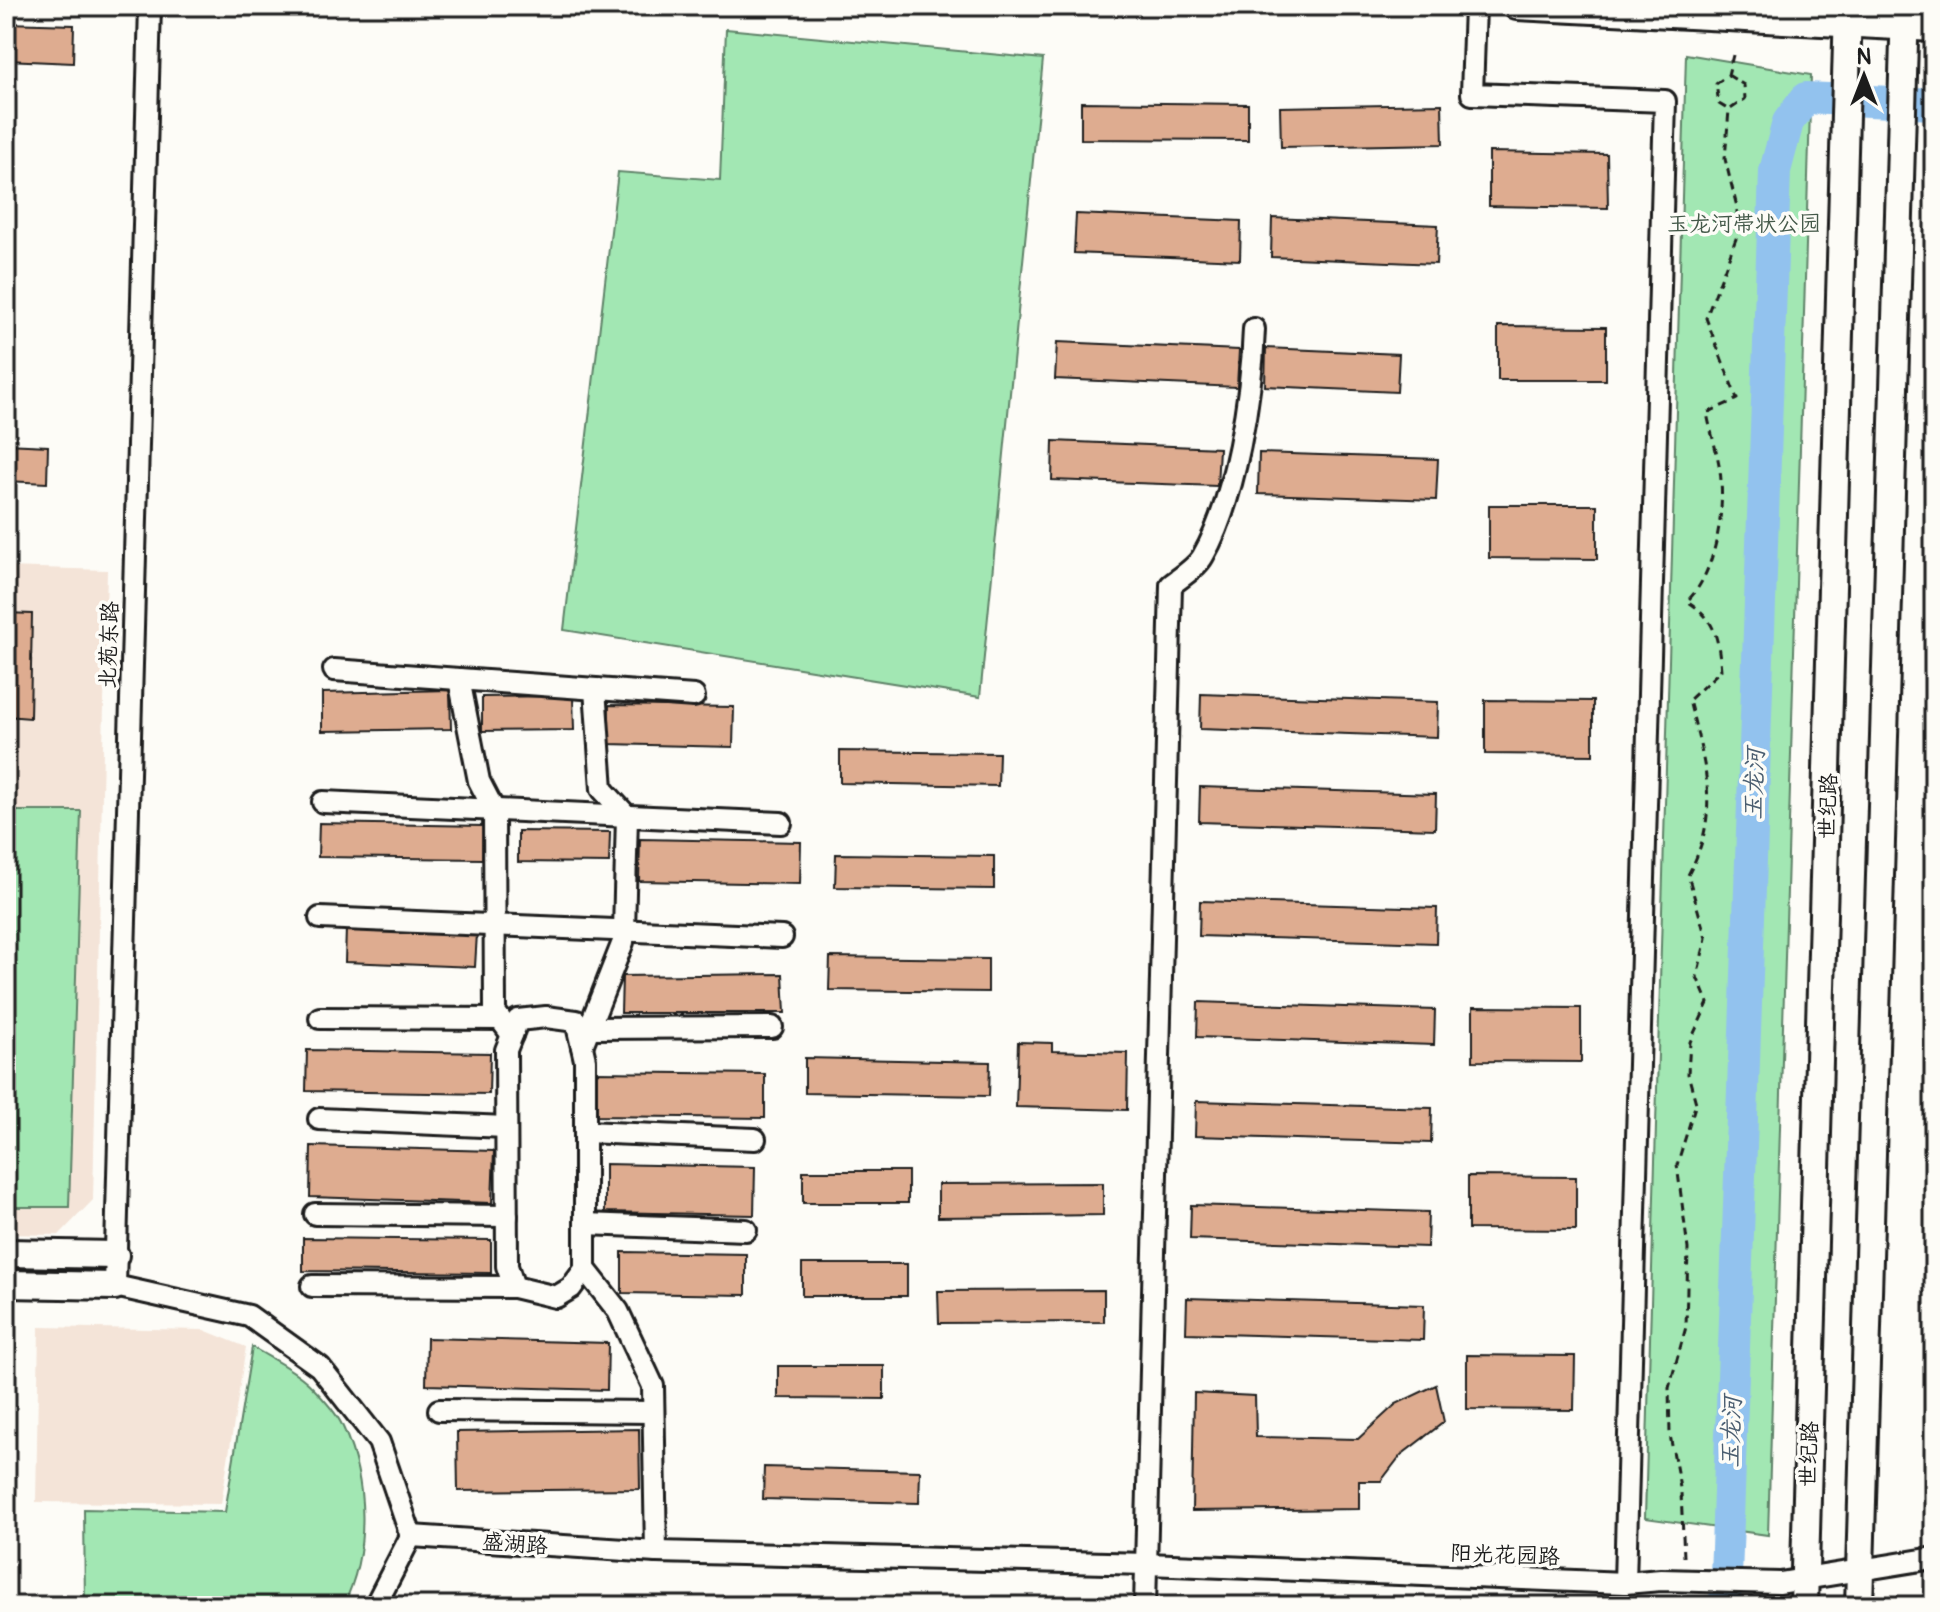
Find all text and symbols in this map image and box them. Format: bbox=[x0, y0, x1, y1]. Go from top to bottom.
north arrow bbox=[1824, 36, 1904, 116]
text: N bbox=[1857, 43, 1872, 71]
park label: 玉龙河带状公园 bbox=[1667, 210, 1821, 238]
street label: 北苑东路 bbox=[93, 601, 125, 690]
water label: 玉龙河 bbox=[1739, 744, 1770, 821]
street label: 世纪路 bbox=[1813, 773, 1843, 840]
water label: 玉龙河 bbox=[1716, 1392, 1747, 1469]
street label: 世纪路 bbox=[1794, 1421, 1824, 1488]
street label: 盛湖路 bbox=[481, 1528, 549, 1560]
street label: 阳光花园路 bbox=[1450, 1539, 1560, 1571]

